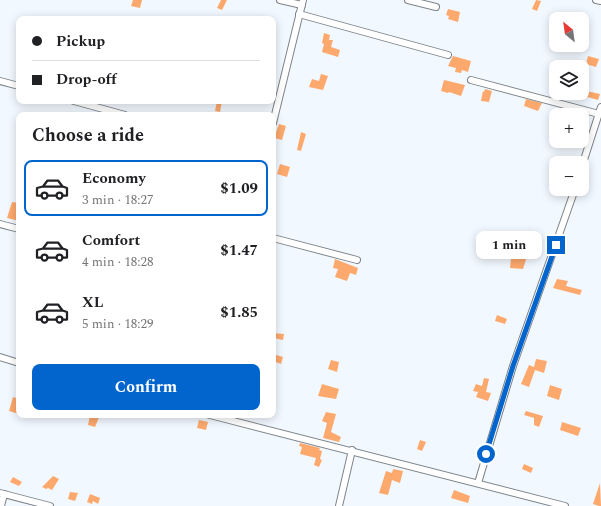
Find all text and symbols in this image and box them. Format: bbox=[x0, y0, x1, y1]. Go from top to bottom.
north arrow bbox=[549, 12, 589, 52]
map controls bbox=[549, 12, 589, 196]
text: Pickup bbox=[56, 30, 105, 53]
button: layers bbox=[549, 60, 589, 100]
text: Drop-off bbox=[56, 68, 117, 91]
button: + bbox=[549, 108, 589, 148]
text: Choose a ride bbox=[32, 122, 144, 149]
button: − bbox=[549, 156, 589, 196]
text: Economy bbox=[82, 167, 146, 190]
icon: car bbox=[34, 170, 70, 206]
text: $1.09 bbox=[220, 177, 258, 200]
text: 3 min · 18:27 bbox=[82, 190, 154, 210]
text: Comfort bbox=[82, 229, 140, 252]
callout: 1 min bbox=[476, 231, 542, 259]
icon: car bbox=[34, 232, 70, 268]
text: 1 min bbox=[492, 235, 526, 255]
route end bbox=[547, 236, 565, 254]
text: $1.47 bbox=[220, 239, 258, 262]
text: 4 min · 18:28 bbox=[82, 252, 154, 272]
text: XL bbox=[82, 291, 103, 314]
icon: car bbox=[34, 294, 70, 330]
text: $1.85 bbox=[220, 301, 258, 324]
text: 5 min · 18:29 bbox=[82, 314, 154, 334]
button: Confirm bbox=[32, 364, 260, 410]
route start bbox=[477, 445, 495, 463]

